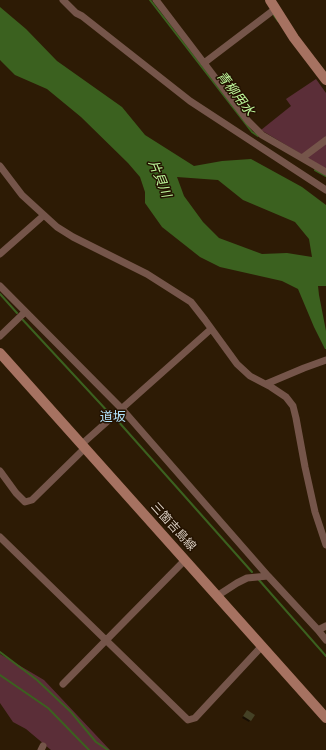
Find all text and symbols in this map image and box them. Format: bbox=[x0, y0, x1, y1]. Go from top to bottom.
water label: 青柳用水 bbox=[213, 69, 257, 119]
water label: 片貝川 bbox=[144, 158, 174, 200]
district label: 道坂 bbox=[100, 410, 126, 426]
street label: 三箇吉島線 bbox=[148, 500, 198, 554]

